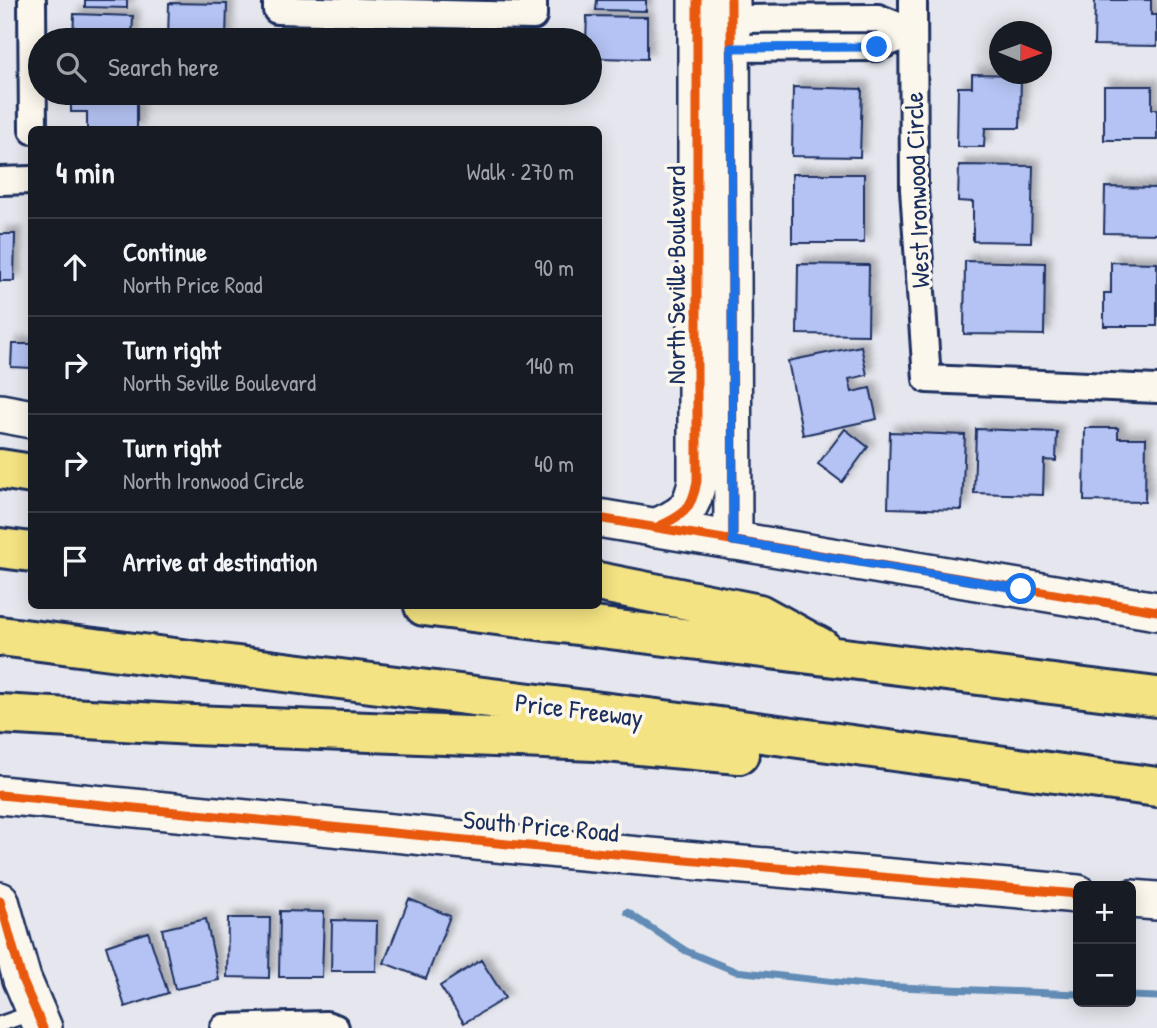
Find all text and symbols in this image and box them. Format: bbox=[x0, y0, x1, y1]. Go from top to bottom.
north arrow bbox=[989, 21, 1052, 84]
search box bbox=[28, 28, 602, 105]
route end bbox=[861, 31, 892, 62]
icon: search bbox=[52, 48, 90, 86]
text: Search here bbox=[108, 49, 219, 84]
street label: West Ironwood Circle bbox=[896, 91, 937, 289]
text: 4 min bbox=[56, 152, 115, 192]
text: Walk · 270 m bbox=[467, 156, 574, 187]
street label: North Seville Boulevard bbox=[658, 166, 693, 384]
text: Continue bbox=[123, 234, 207, 269]
icon: ahead bbox=[56, 248, 94, 286]
text: 90 m bbox=[534, 252, 574, 283]
text: North Price Road bbox=[123, 269, 262, 300]
text: Turn right bbox=[123, 332, 221, 367]
icon: right bbox=[56, 346, 94, 384]
text: 140 m bbox=[526, 350, 574, 381]
text: North Seville Boulevard bbox=[123, 367, 316, 398]
text: Turn right bbox=[123, 430, 221, 465]
icon: right bbox=[56, 444, 94, 482]
text: 40 m bbox=[534, 448, 574, 479]
text: North Ironwood Circle bbox=[123, 465, 304, 496]
icon: arrive bbox=[56, 542, 94, 580]
text: Arrive at destination bbox=[123, 544, 318, 579]
route start bbox=[1005, 573, 1036, 604]
street label: Price Freeway bbox=[513, 684, 645, 735]
street label: South Price Road bbox=[462, 801, 620, 850]
map controls bbox=[1073, 881, 1136, 1007]
button: + bbox=[1073, 881, 1136, 944]
button: − bbox=[1073, 944, 1136, 1007]

